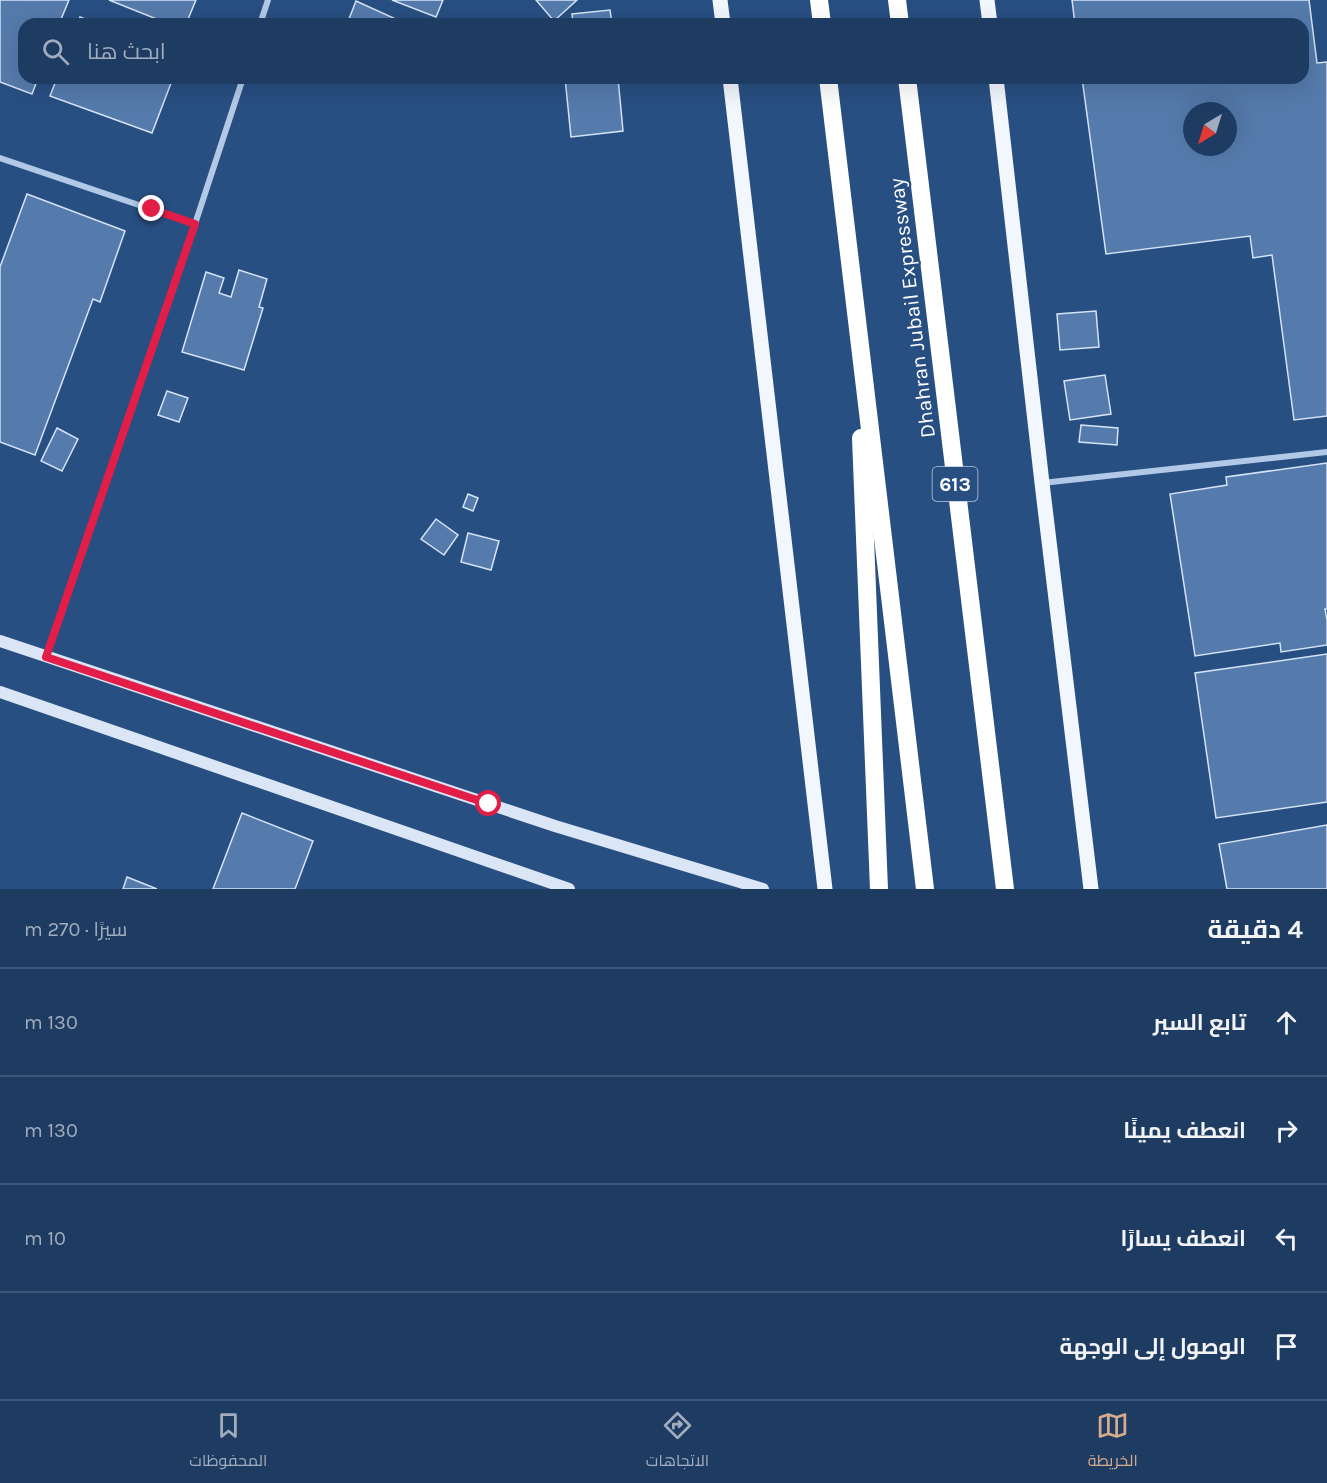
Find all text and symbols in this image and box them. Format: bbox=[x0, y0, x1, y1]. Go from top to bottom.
search box bbox=[18, 18, 1309, 84]
icon: search bbox=[39, 35, 72, 68]
text: ابحث هنا bbox=[87, 39, 166, 65]
north arrow bbox=[1183, 102, 1237, 156]
street label: Dhahran Jubail Expressway bbox=[884, 176, 940, 439]
route end bbox=[138, 195, 164, 221]
road number: 613 bbox=[932, 467, 978, 501]
route start bbox=[475, 790, 501, 816]
text: 4 دقيقة bbox=[1207, 914, 1303, 945]
text: سيرًا · 270 m bbox=[24, 918, 127, 941]
icon: ahead bbox=[1270, 1006, 1303, 1039]
text: تابع السير bbox=[1153, 1010, 1246, 1036]
text: 130 m bbox=[24, 1011, 78, 1034]
icon: right bbox=[1270, 1114, 1303, 1147]
text: انعطف يمينًا bbox=[1123, 1118, 1246, 1144]
text: 130 m bbox=[24, 1119, 78, 1142]
icon: left bbox=[1270, 1222, 1303, 1255]
text: انعطف يسارًا bbox=[1120, 1226, 1246, 1252]
text: 10 m bbox=[24, 1227, 66, 1250]
icon: arrive bbox=[1270, 1330, 1303, 1363]
text: الوصول إلى الوجهة bbox=[1060, 1334, 1246, 1360]
tab: المحفوظات bbox=[189, 1409, 267, 1475]
tab: الاتجاهات bbox=[646, 1409, 709, 1475]
tab: الخريطة bbox=[1088, 1409, 1138, 1475]

